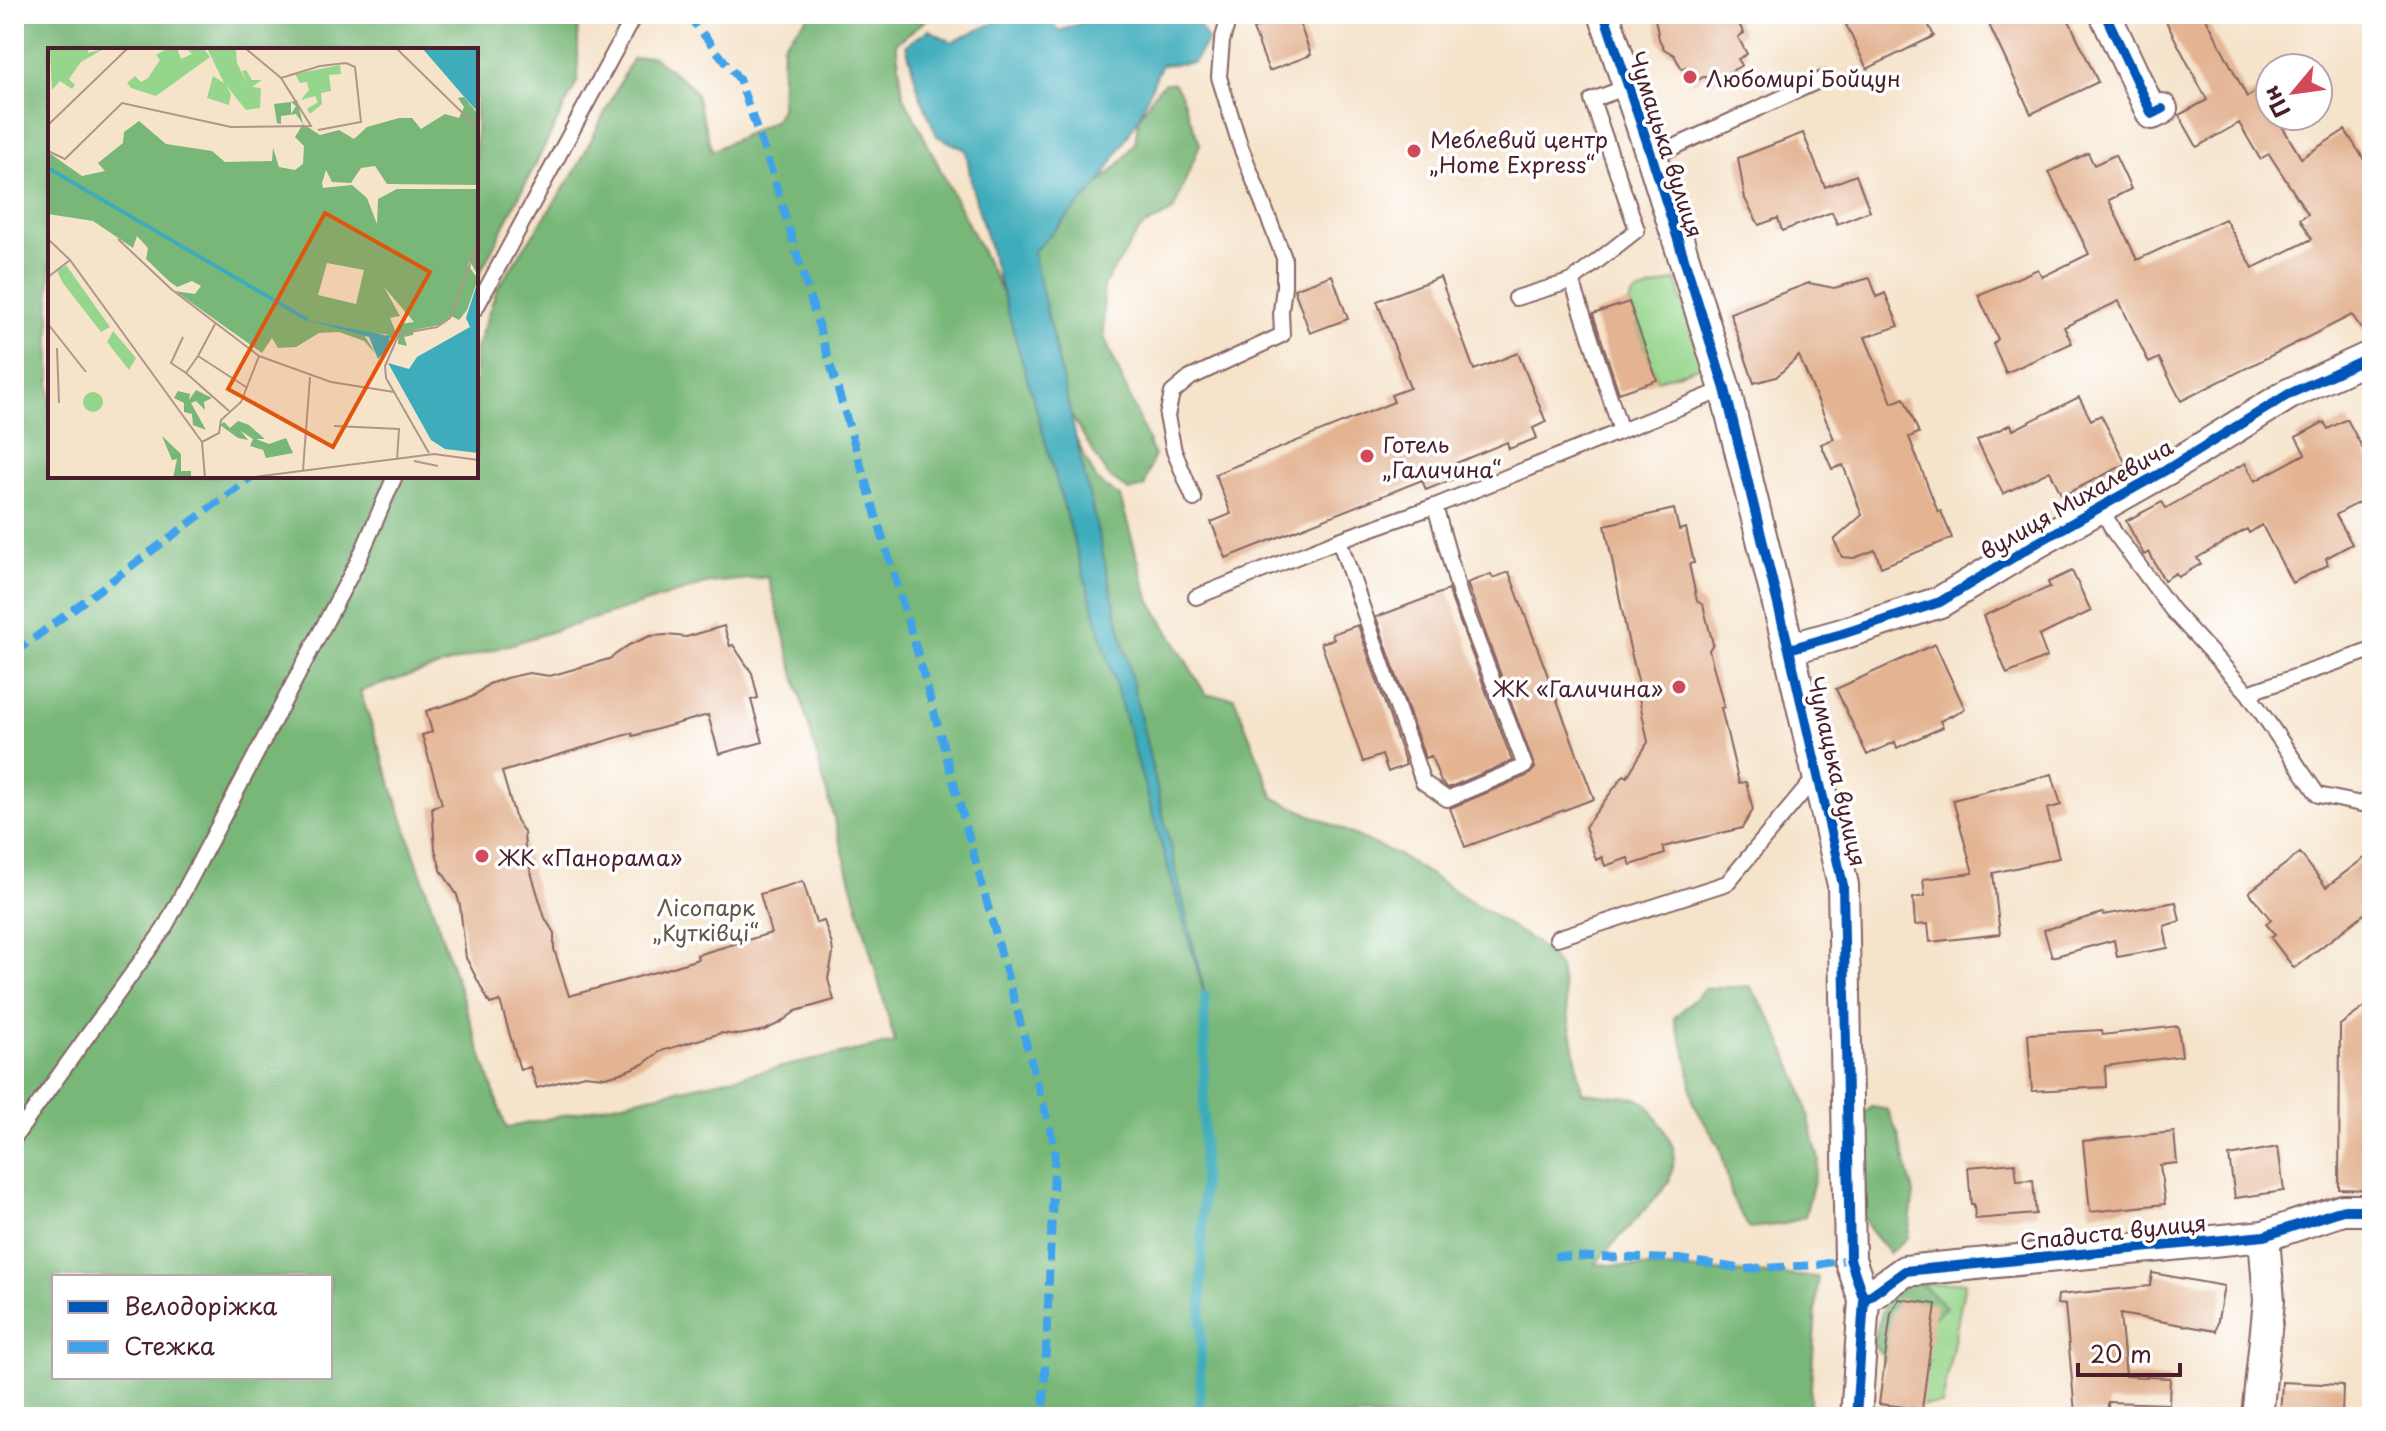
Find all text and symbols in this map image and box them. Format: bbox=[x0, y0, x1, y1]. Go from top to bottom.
street label: Чумацька вулиця bbox=[1621, 46, 1713, 242]
inset map bbox=[48, 48, 478, 478]
north arrow bbox=[2254, 52, 2334, 132]
place label: Любомирі Бойцун bbox=[1706, 61, 1901, 94]
marker: Любомирі Бойцун bbox=[1681, 68, 1699, 86]
text: Пн bbox=[2253, 80, 2297, 124]
place label: Меблевий центр „Home Express“ bbox=[1430, 122, 1608, 180]
marker: Меблевий центр „Home Express“ bbox=[1405, 142, 1423, 160]
place label: Готель „Галичина“ bbox=[1383, 427, 1501, 485]
street label: вулиця Михалевича bbox=[1974, 429, 2179, 567]
marker: Готель „Галичина“ bbox=[1358, 447, 1376, 465]
place label: ЖК «Галичина» bbox=[1491, 671, 1663, 704]
street label: Чумацька вулиця bbox=[1800, 673, 1876, 869]
marker: ЖК «Галичина» bbox=[1670, 678, 1688, 696]
place label: ЖК «Панорама» bbox=[497, 840, 682, 873]
marker: ЖК «Панорама» bbox=[473, 847, 491, 865]
park label: Лісопарк „Кутківці“ bbox=[653, 890, 759, 948]
street label: Спадиста вулиця bbox=[2018, 1205, 2208, 1257]
legend bbox=[52, 1275, 332, 1379]
text: Велодоріжка bbox=[124, 1287, 277, 1323]
text: Стежка bbox=[124, 1327, 215, 1363]
scale bar bbox=[2078, 1327, 2180, 1377]
text: 20 m bbox=[2090, 1335, 2152, 1371]

